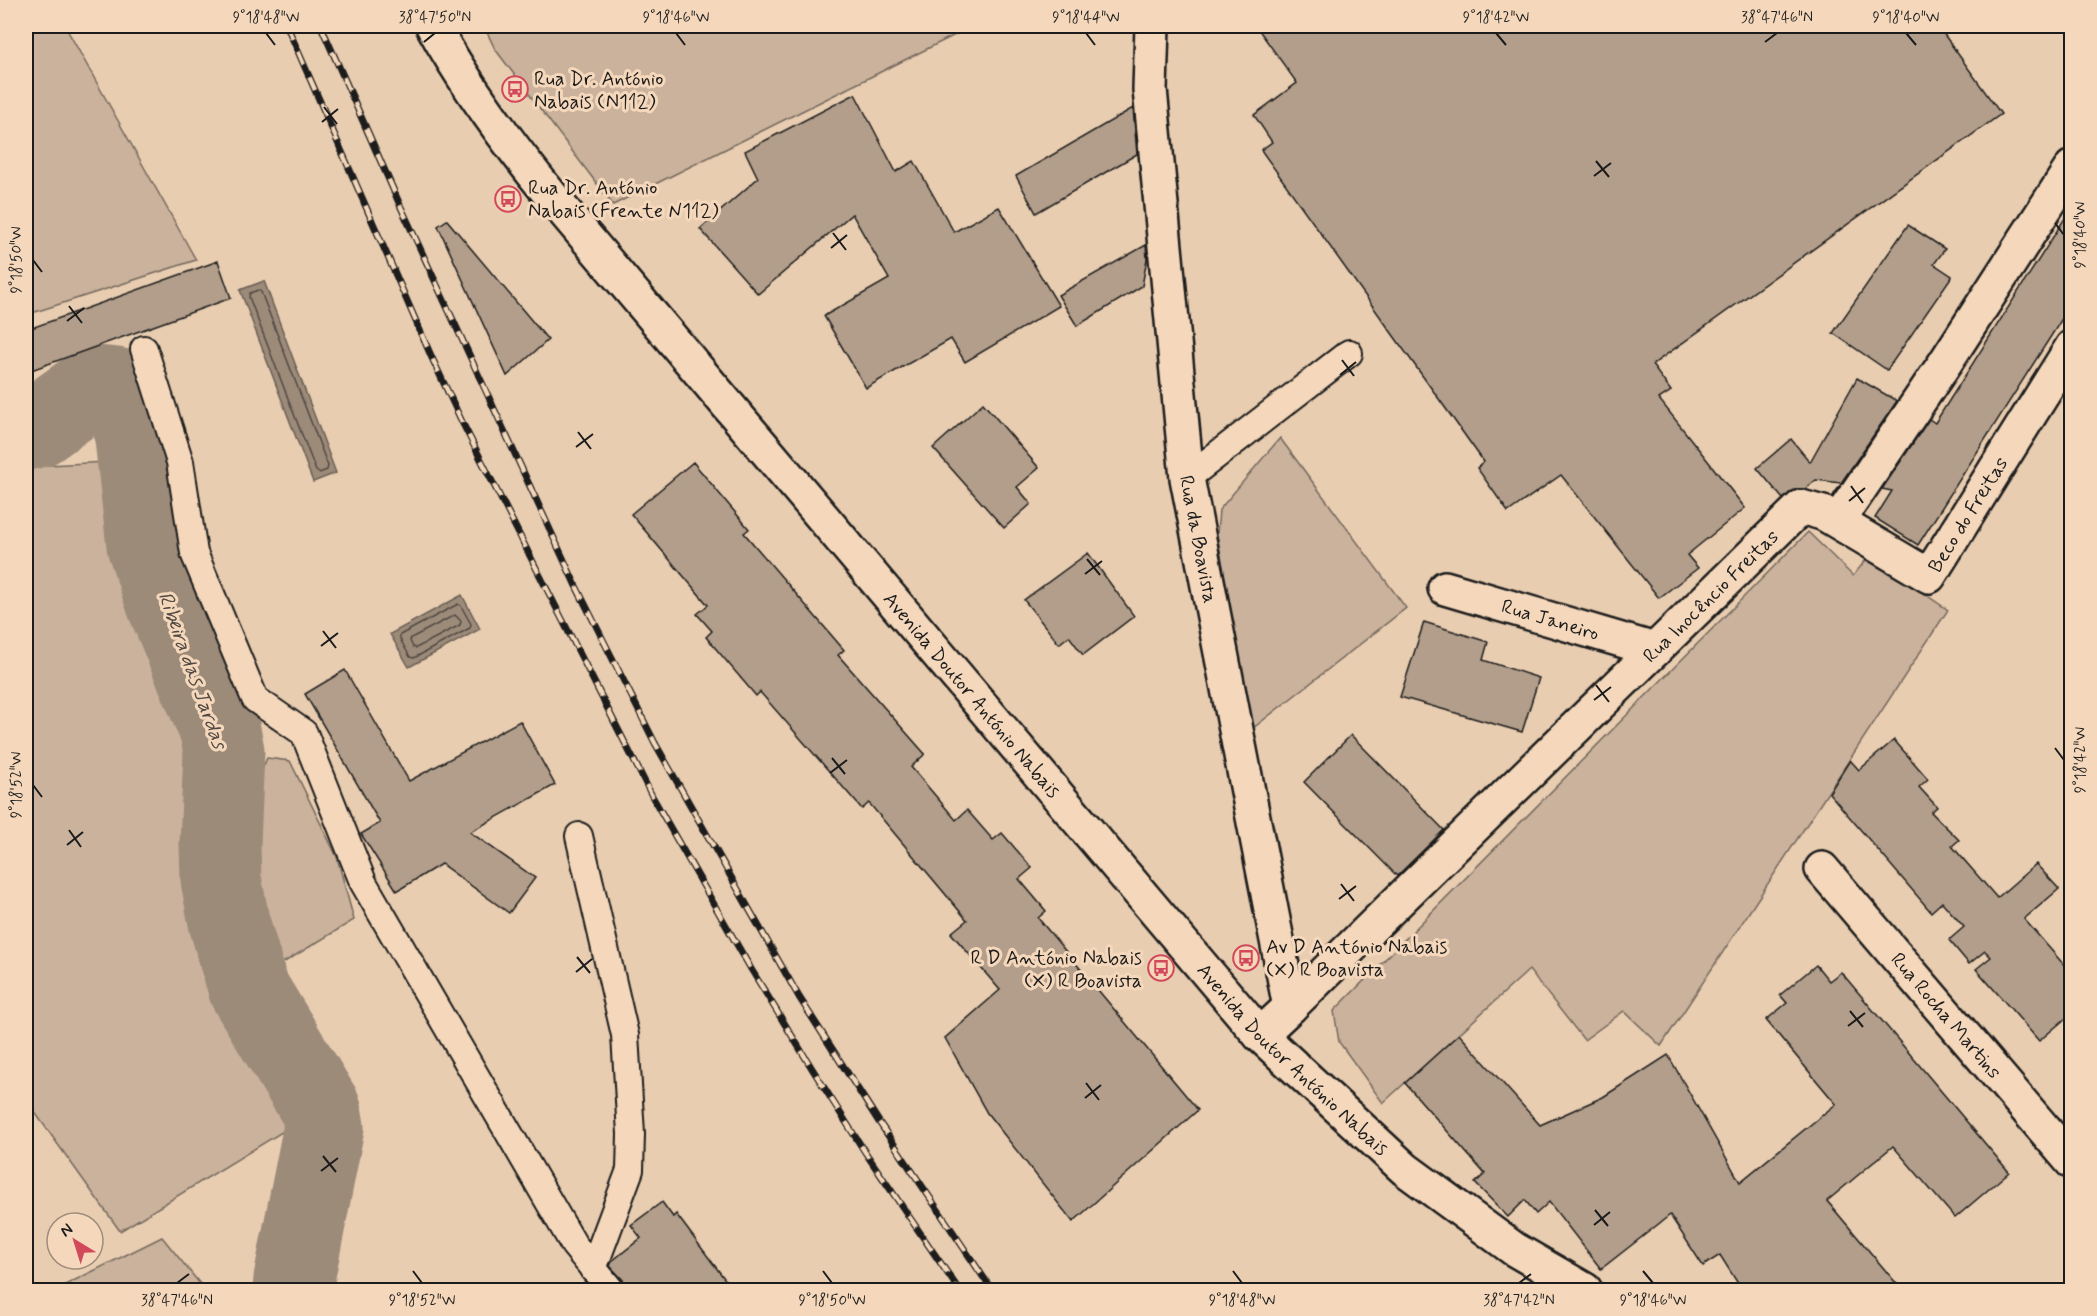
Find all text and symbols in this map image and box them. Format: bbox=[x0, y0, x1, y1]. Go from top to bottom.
text: 9°18'48"W bbox=[233, 8, 299, 28]
text: 38°47'50"N bbox=[399, 8, 471, 28]
text: 9°18'46"W bbox=[643, 8, 709, 28]
text: 9°18'44"W bbox=[1052, 8, 1120, 28]
text: 9°18'42"W bbox=[1463, 8, 1529, 28]
text: 38°47'46"N bbox=[1741, 8, 1813, 28]
text: 9°18'40"W bbox=[1873, 8, 1939, 28]
place label: Rua Dr. António Nabais (N112) bbox=[534, 66, 663, 116]
bus stop icon: Rua Dr. António Nabais (N112) bbox=[500, 74, 530, 104]
place label: Rua Dr. António Nabais (Frente N112) bbox=[528, 175, 719, 225]
bus stop icon: Rua Dr. António Nabais (Frente N112) bbox=[493, 184, 523, 214]
text: 9°18'40"W bbox=[2071, 202, 2091, 268]
text: 9°18'50"W bbox=[7, 226, 27, 294]
street label: Beco do Freitas bbox=[1922, 452, 2015, 578]
street label: Rua da Boavista bbox=[1172, 473, 1223, 606]
street label: Rua Inocêncio Freitas bbox=[1638, 524, 1785, 669]
street label: Avenida Doutor António Nabais bbox=[876, 587, 1066, 804]
water label: Ribeira das Jardas bbox=[151, 588, 234, 754]
street label: Rua Janeiro bbox=[1498, 593, 1602, 648]
text: 9°18'42"W bbox=[2071, 727, 2091, 793]
text: 9°18'52"W bbox=[7, 752, 27, 818]
place label: Av D António Nabais (X) R Boavista bbox=[1266, 934, 1447, 984]
bus stop icon: Av D António Nabais (X) R Boavista bbox=[1231, 943, 1261, 973]
place label: R D António Nabais (X) R Boavista bbox=[971, 945, 1142, 995]
street label: Rua Rocha Martins bbox=[1884, 947, 2007, 1085]
bus stop icon: R D António Nabais (X) R Boavista bbox=[1146, 953, 1176, 983]
street label: Avenida Doutor António Nabais bbox=[1190, 958, 1394, 1162]
north arrow bbox=[45, 1211, 105, 1271]
text: N bbox=[56, 1219, 77, 1242]
text: 38°47'46"N bbox=[141, 1291, 213, 1311]
text: 9°18'52"W bbox=[389, 1291, 455, 1311]
text: 9°18'50"W bbox=[798, 1291, 866, 1311]
text: 9°18'48"W bbox=[1209, 1291, 1275, 1311]
text: 38°47'42"N bbox=[1483, 1291, 1555, 1311]
text: 9°18'46"W bbox=[1620, 1291, 1686, 1311]

